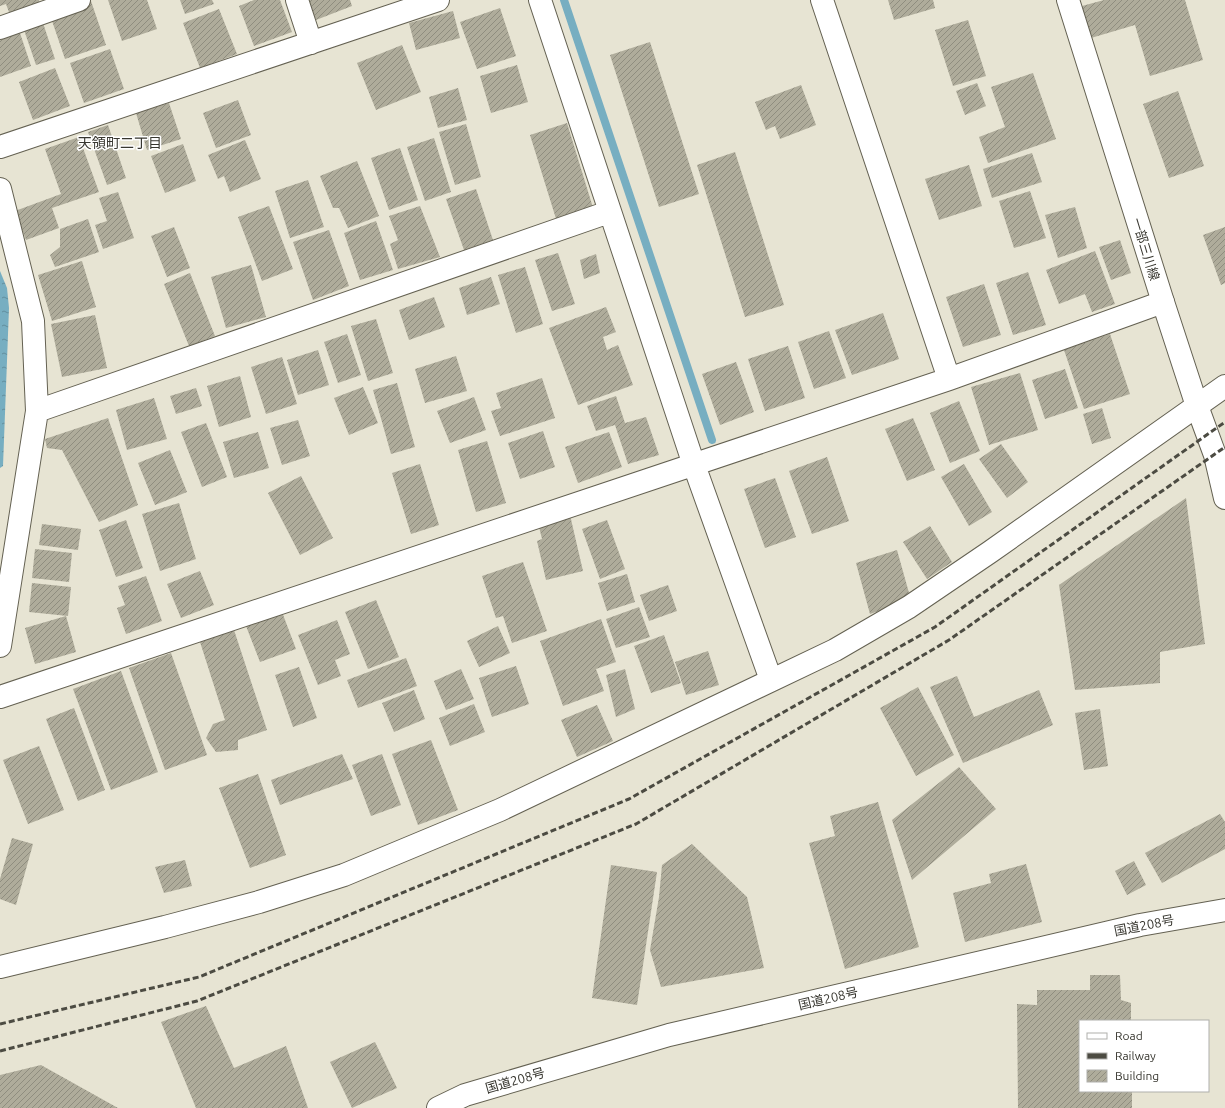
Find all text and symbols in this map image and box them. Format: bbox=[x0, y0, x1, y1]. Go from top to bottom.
district label: 天領町二丁目 bbox=[78, 135, 162, 151]
street label: 一部三川線 bbox=[1130, 216, 1162, 282]
street label: 国道208号 bbox=[1113, 912, 1175, 938]
street label: 国道208号 bbox=[797, 984, 859, 1012]
legend bbox=[1079, 1020, 1209, 1092]
text: Road bbox=[1115, 1029, 1143, 1042]
text: Railway bbox=[1115, 1049, 1156, 1062]
street label: 国道208号 bbox=[484, 1065, 546, 1095]
text: Building bbox=[1115, 1069, 1159, 1082]

